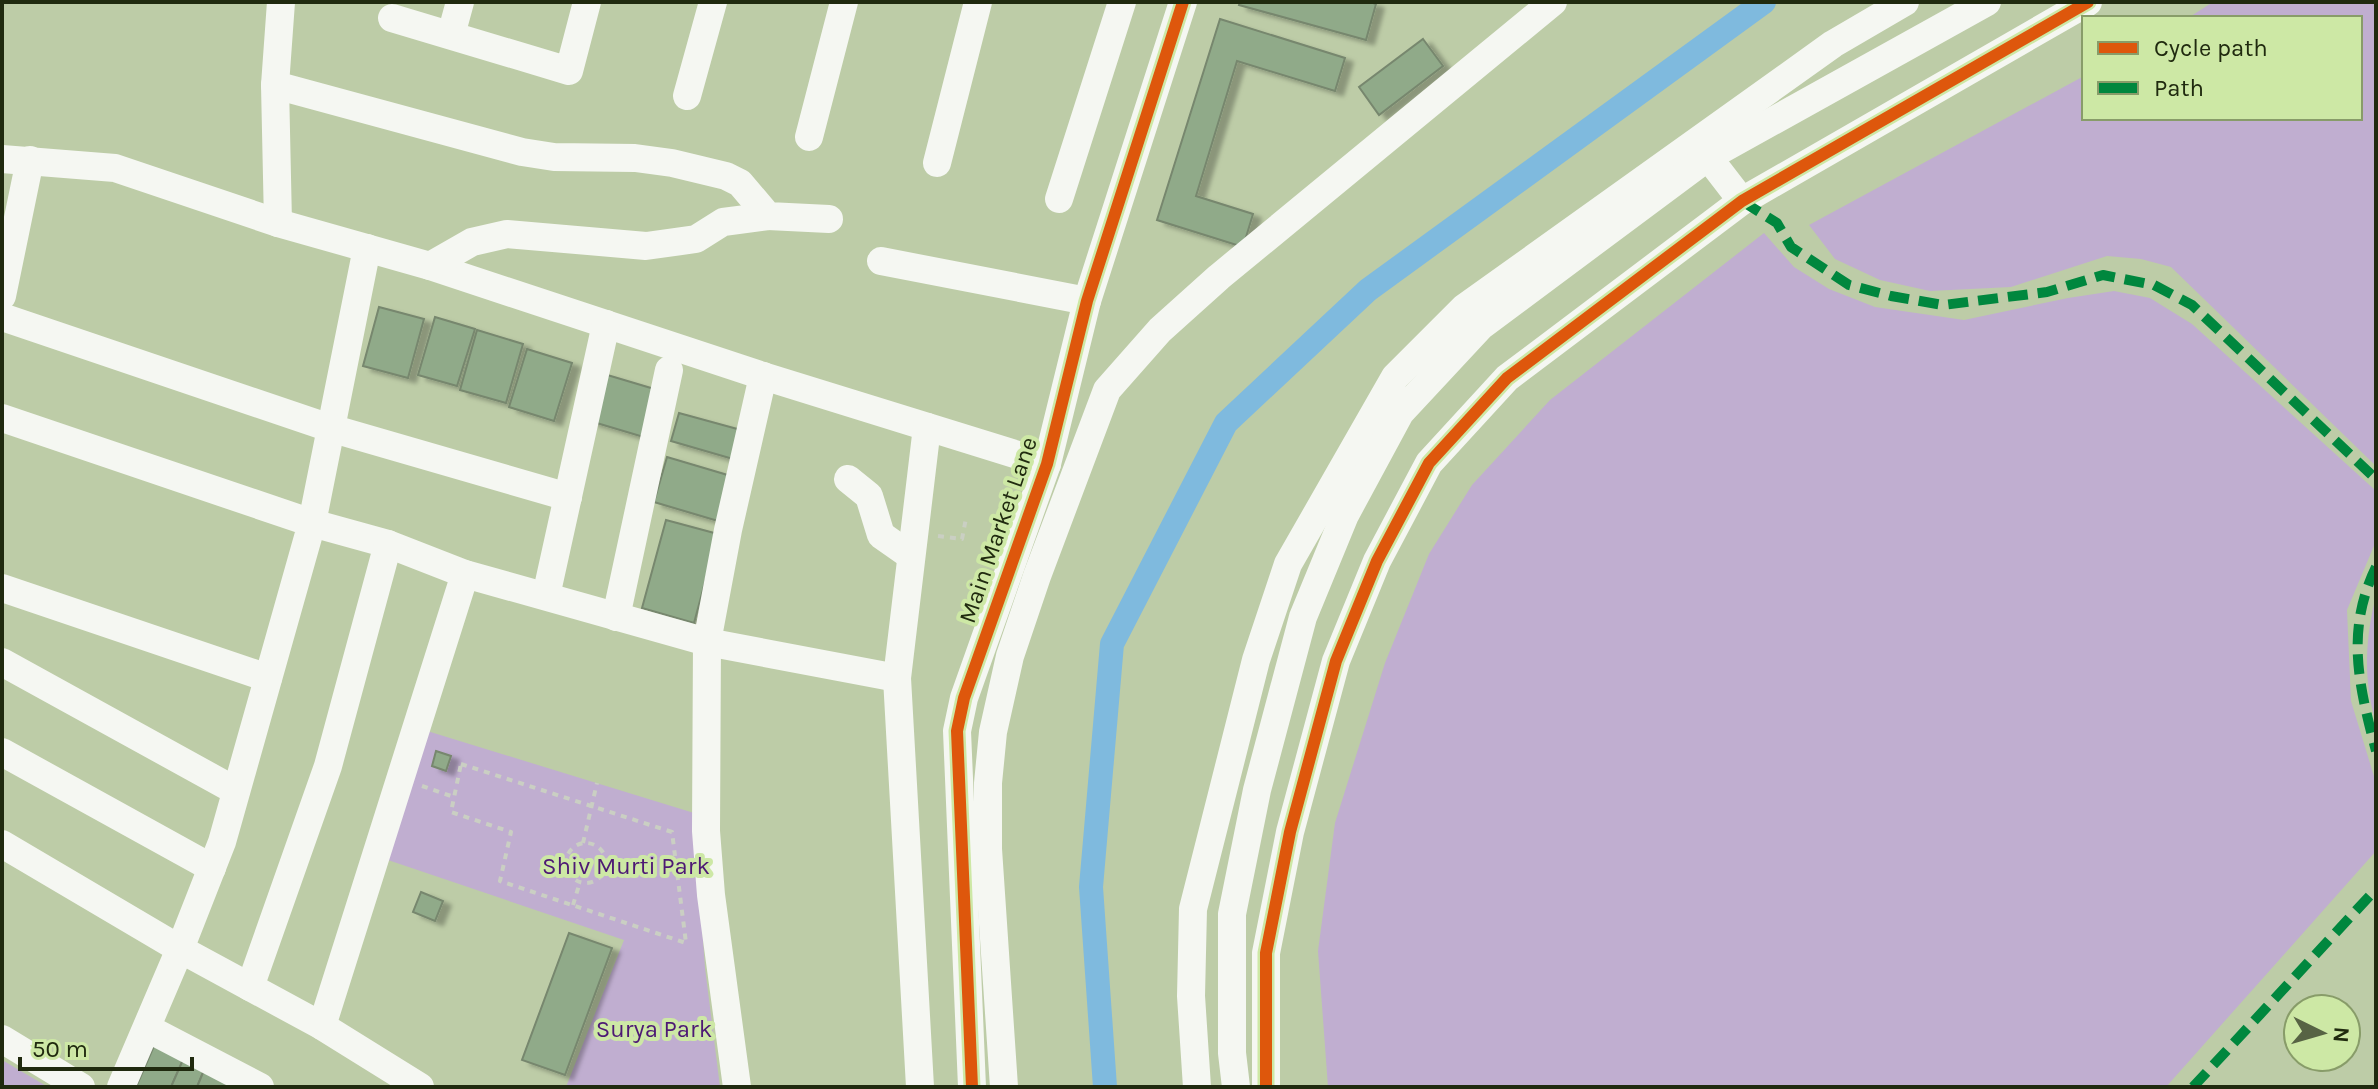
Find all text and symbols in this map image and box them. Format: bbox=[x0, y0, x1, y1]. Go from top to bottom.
legend bbox=[2082, 16, 2362, 120]
text: Cycle path bbox=[2154, 34, 2268, 62]
text: Path bbox=[2154, 74, 2204, 102]
street label: Main Market Lane bbox=[953, 433, 1043, 627]
park label: Shiv Murti Park bbox=[542, 852, 710, 880]
north arrow bbox=[2282, 993, 2362, 1073]
park label: Surya Park bbox=[596, 1015, 712, 1043]
scale bar bbox=[20, 1021, 192, 1071]
text: N bbox=[2327, 1026, 2355, 1044]
text: 50 m bbox=[32, 1035, 88, 1063]

